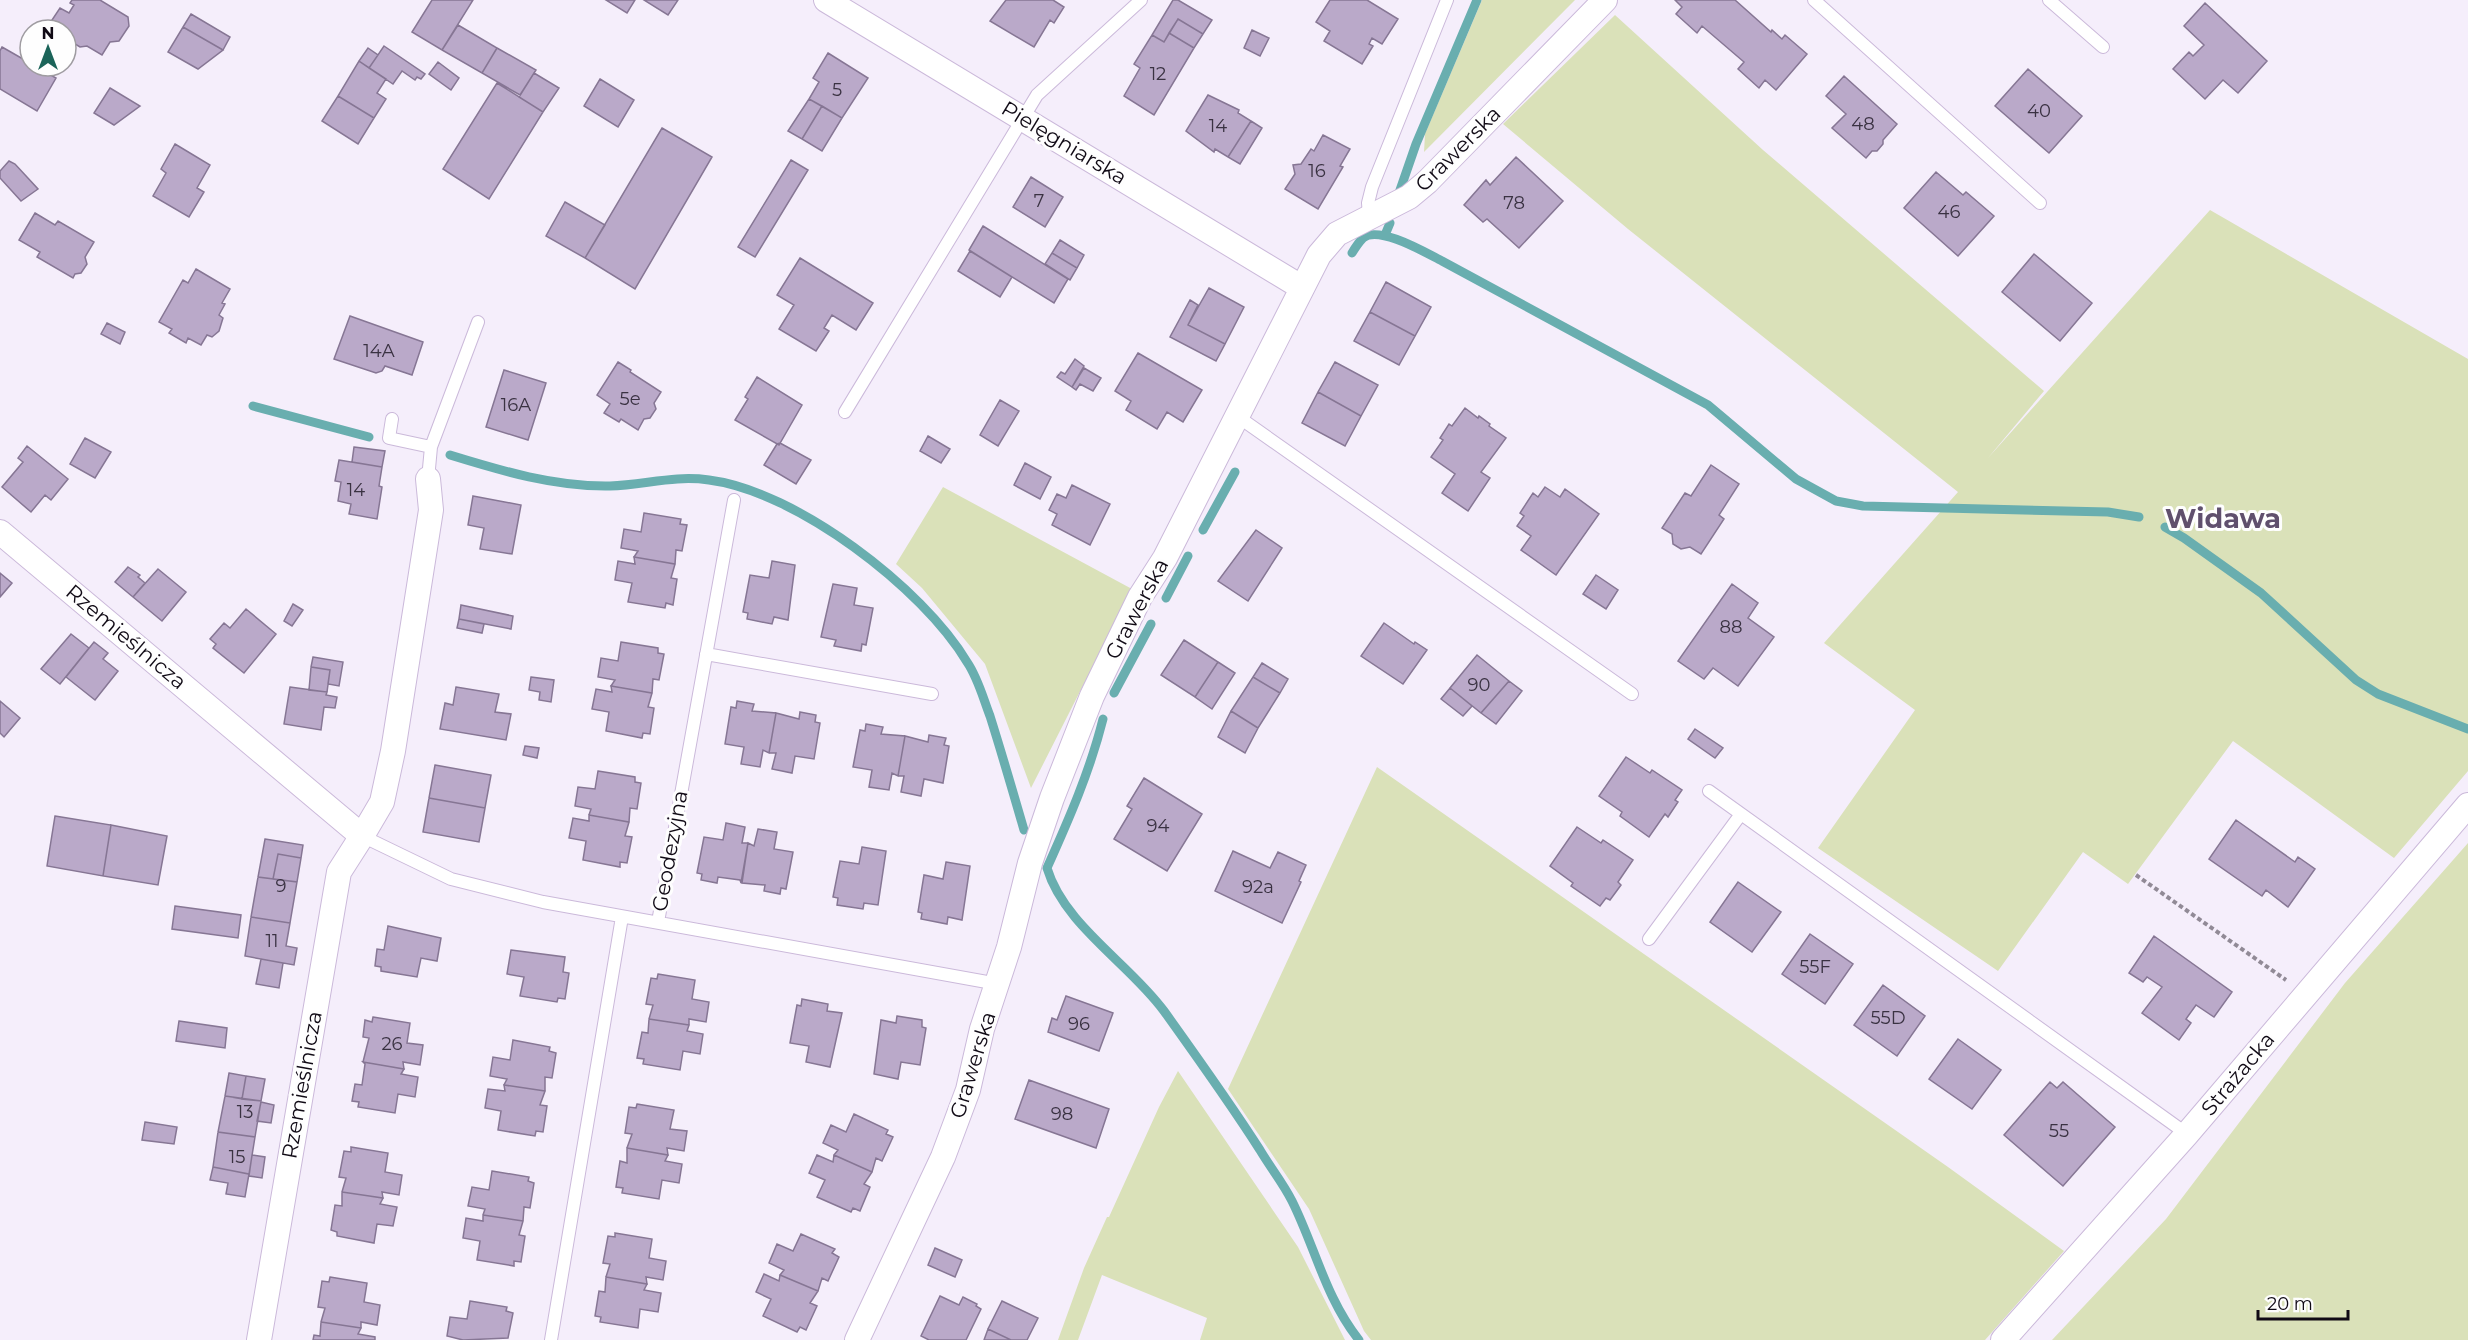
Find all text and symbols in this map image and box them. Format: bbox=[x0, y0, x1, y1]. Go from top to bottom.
north arrow bbox=[18, 18, 78, 78]
text: N bbox=[42, 24, 54, 43]
house number: 12 bbox=[1150, 63, 1166, 85]
house number: 5 bbox=[832, 79, 842, 101]
street label: Pielęgniarska bbox=[997, 95, 1131, 190]
house number: 40 bbox=[2027, 100, 2051, 122]
street label: Grawerska bbox=[1410, 101, 1505, 196]
house number: 48 bbox=[1851, 113, 1875, 135]
house number: 14 bbox=[1209, 115, 1227, 137]
house number: 16 bbox=[1308, 160, 1326, 182]
house number: 7 bbox=[1034, 190, 1044, 212]
house number: 78 bbox=[1503, 192, 1525, 214]
house number: 46 bbox=[1938, 201, 1960, 223]
house number: 14A bbox=[363, 340, 395, 362]
house number: 5e bbox=[619, 388, 641, 410]
house number: 16A bbox=[501, 394, 531, 416]
house number: 14 bbox=[347, 479, 365, 501]
district label: Widawa bbox=[2165, 502, 2281, 535]
street label: Grawerska bbox=[1100, 554, 1173, 663]
street label: Rzemieślnicza bbox=[61, 579, 192, 694]
house number: 88 bbox=[1720, 616, 1742, 638]
house number: 90 bbox=[1468, 674, 1490, 696]
street label: Geodezyjna bbox=[647, 788, 692, 913]
house number: 94 bbox=[1147, 815, 1170, 837]
house number: 9 bbox=[276, 875, 287, 897]
house number: 92a bbox=[1242, 876, 1274, 898]
house number: 11 bbox=[266, 930, 279, 952]
house number: 55F bbox=[1799, 956, 1831, 978]
house number: 55D bbox=[1870, 1007, 1906, 1029]
street label: Rzemieślnicza bbox=[276, 1009, 327, 1161]
street label: Grawerska bbox=[944, 1009, 1001, 1121]
house number: 96 bbox=[1068, 1013, 1090, 1035]
street label: Strażacka bbox=[2196, 1027, 2280, 1120]
house number: 26 bbox=[381, 1033, 403, 1055]
house number: 13 bbox=[237, 1101, 253, 1123]
house number: 98 bbox=[1051, 1103, 1073, 1125]
house number: 55 bbox=[2049, 1120, 2069, 1142]
house number: 15 bbox=[229, 1146, 245, 1168]
scale bar bbox=[2258, 1283, 2348, 1321]
text: 20 m bbox=[2267, 1293, 2313, 1315]

